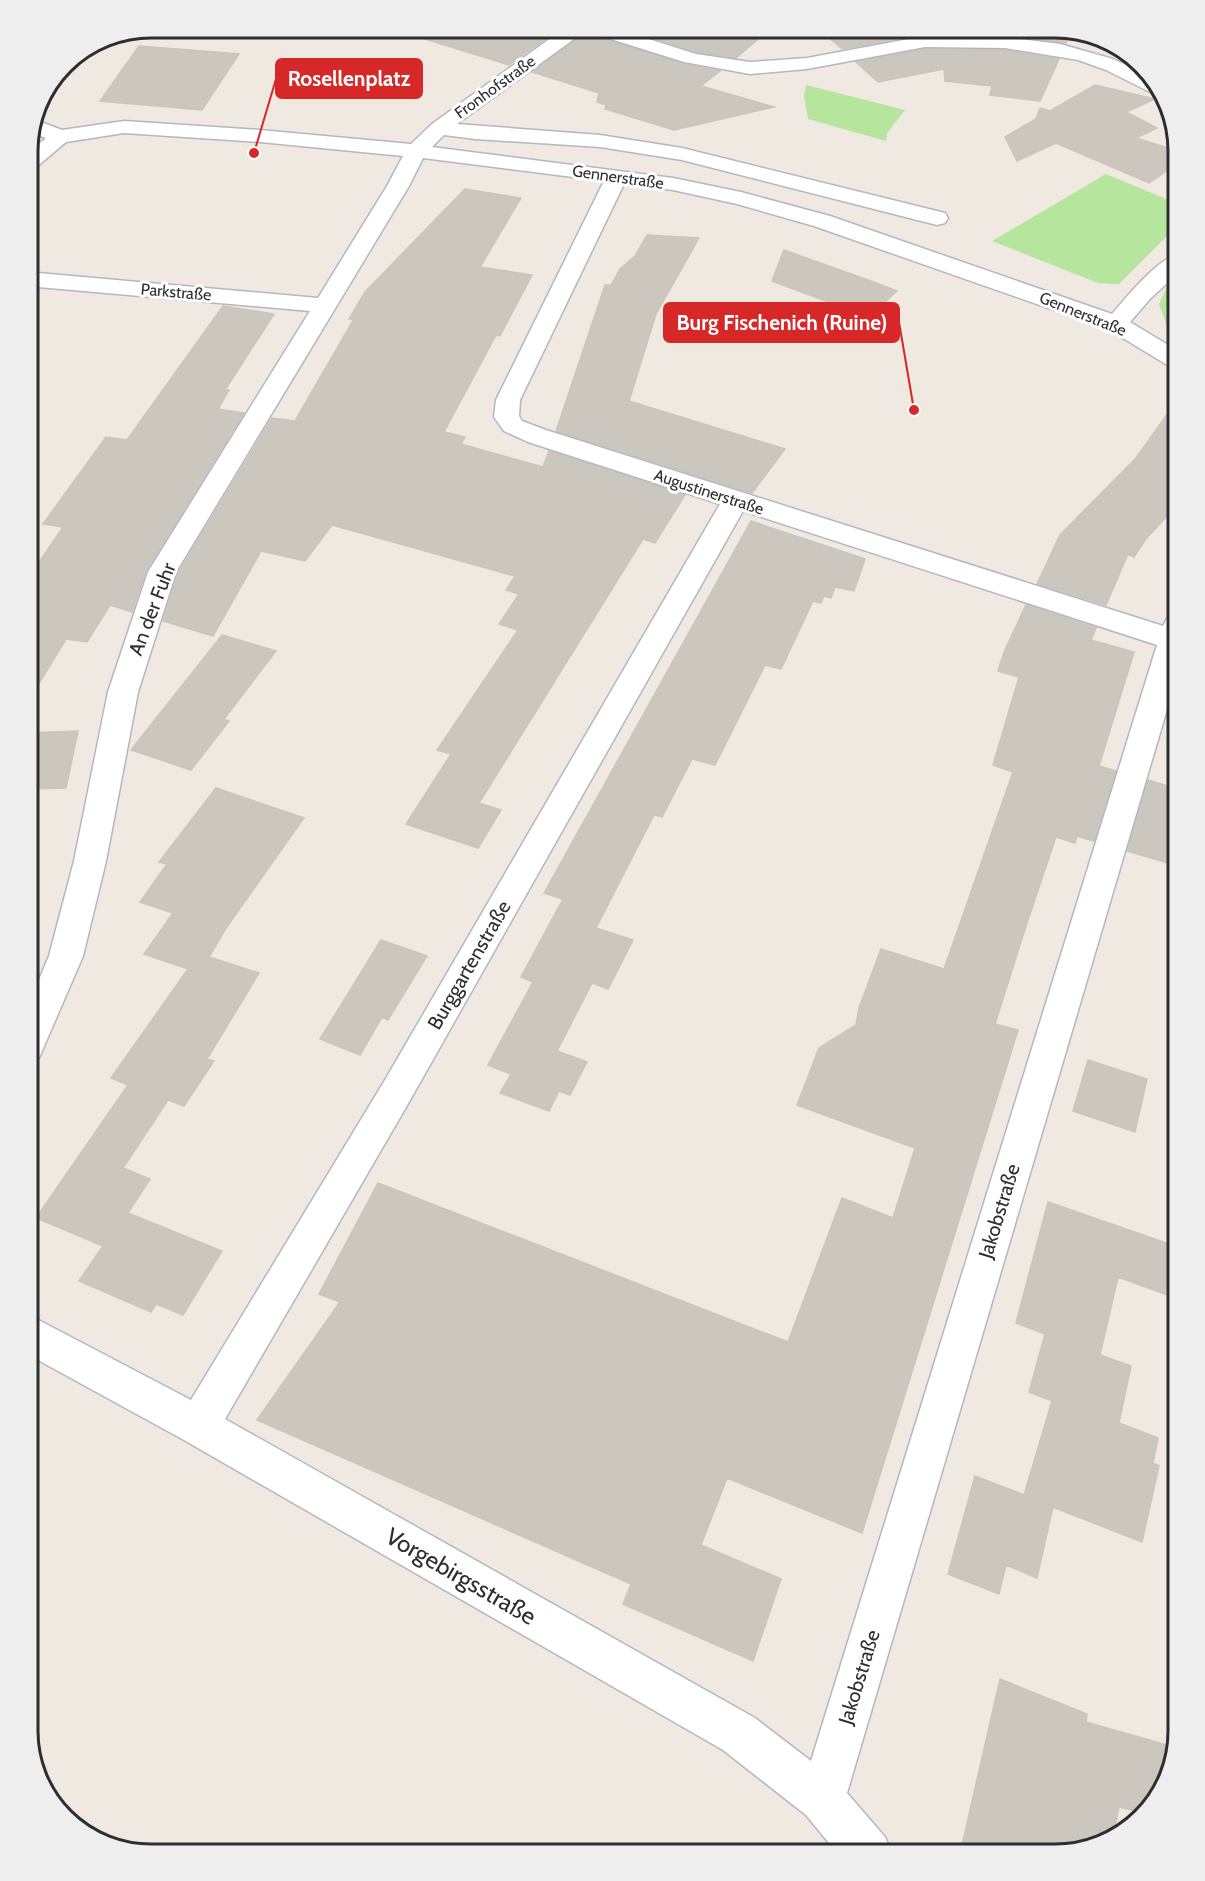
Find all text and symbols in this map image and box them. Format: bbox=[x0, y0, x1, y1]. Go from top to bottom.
street label: Fronhofstraße bbox=[451, 51, 539, 123]
callout: Rosellenplatz bbox=[276, 59, 422, 98]
text: Rosellenplatz bbox=[288, 66, 410, 91]
street label: Gennerstraße bbox=[571, 161, 665, 193]
street label: Parkstraße bbox=[140, 279, 212, 305]
street label: Gennerstraße bbox=[1037, 288, 1129, 340]
callout: Burg Fischenich (Ruine) bbox=[664, 303, 899, 342]
text: Burg Fischenich (Ruine) bbox=[677, 310, 887, 335]
street label: Augustinerstraße bbox=[652, 465, 766, 519]
street label: An der Fuhr bbox=[123, 559, 181, 659]
street label: Burggartenstraße bbox=[422, 896, 516, 1034]
street label: Jakobstraße bbox=[973, 1161, 1025, 1262]
street label: Vorgebirgsstraße bbox=[381, 1521, 541, 1631]
street label: Jakobstraße bbox=[833, 1627, 885, 1728]

